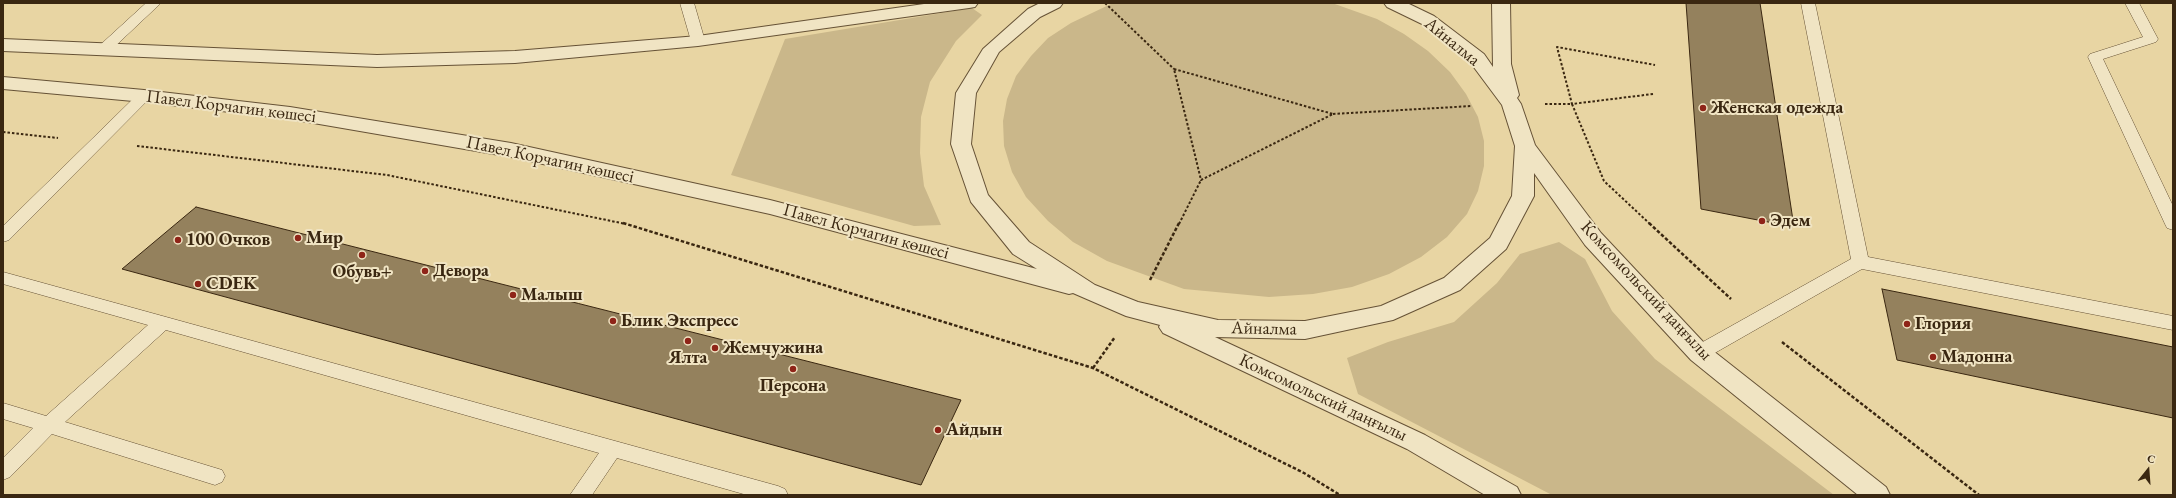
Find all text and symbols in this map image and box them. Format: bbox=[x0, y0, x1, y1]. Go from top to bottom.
street label: Айналма bbox=[1420, 13, 1484, 71]
street label: Павел Корчагин көшесі bbox=[145, 86, 317, 128]
place label: Женская одежда bbox=[1711, 97, 1843, 119]
marker: Женская одежда bbox=[1698, 103, 1708, 113]
street label: Павел Корчагин көшесі bbox=[464, 132, 636, 188]
street label: Павел Корчагин көшесі bbox=[781, 199, 951, 265]
place label: Эдем bbox=[1770, 210, 1811, 232]
marker: Эдем bbox=[1757, 216, 1767, 226]
street label: Комсомольский даңғылы bbox=[1576, 217, 1716, 365]
place label: Мир bbox=[306, 227, 343, 249]
place label: 100 Очков bbox=[186, 229, 270, 251]
marker: Мир bbox=[293, 233, 303, 243]
marker: 100 Очков bbox=[173, 235, 183, 245]
marker: Обувь+ bbox=[357, 250, 367, 260]
place label: Девора bbox=[433, 260, 489, 282]
place label: Обувь+ bbox=[333, 261, 391, 283]
marker: Девора bbox=[420, 266, 430, 276]
place label: CDEK bbox=[206, 273, 257, 295]
marker: CDEK bbox=[193, 279, 203, 289]
place label: Малыш bbox=[521, 284, 583, 306]
marker: Малыш bbox=[508, 290, 518, 300]
place label: Блик Экспресс bbox=[621, 310, 738, 332]
place label: Глория bbox=[1915, 313, 1971, 335]
marker: Блик Экспресс bbox=[608, 316, 618, 326]
street label: Айналма bbox=[1231, 318, 1297, 340]
marker: Глория bbox=[1902, 319, 1912, 329]
marker: Ялта bbox=[683, 336, 693, 346]
place label: Жемчужина bbox=[723, 337, 823, 359]
marker: Жемчужина bbox=[710, 343, 720, 353]
place label: Мадонна bbox=[1941, 346, 2012, 368]
place label: Ялта bbox=[669, 347, 707, 369]
street label: Комсомольский даңғылы bbox=[1236, 350, 1410, 446]
marker: Мадонна bbox=[1928, 352, 1938, 362]
marker: Персона bbox=[788, 364, 798, 374]
place label: Персона bbox=[760, 375, 826, 397]
place label: Айдын bbox=[946, 419, 1002, 441]
marker: Айдын bbox=[933, 425, 943, 435]
north arrow bbox=[2128, 450, 2168, 490]
text: С bbox=[2146, 451, 2157, 466]

